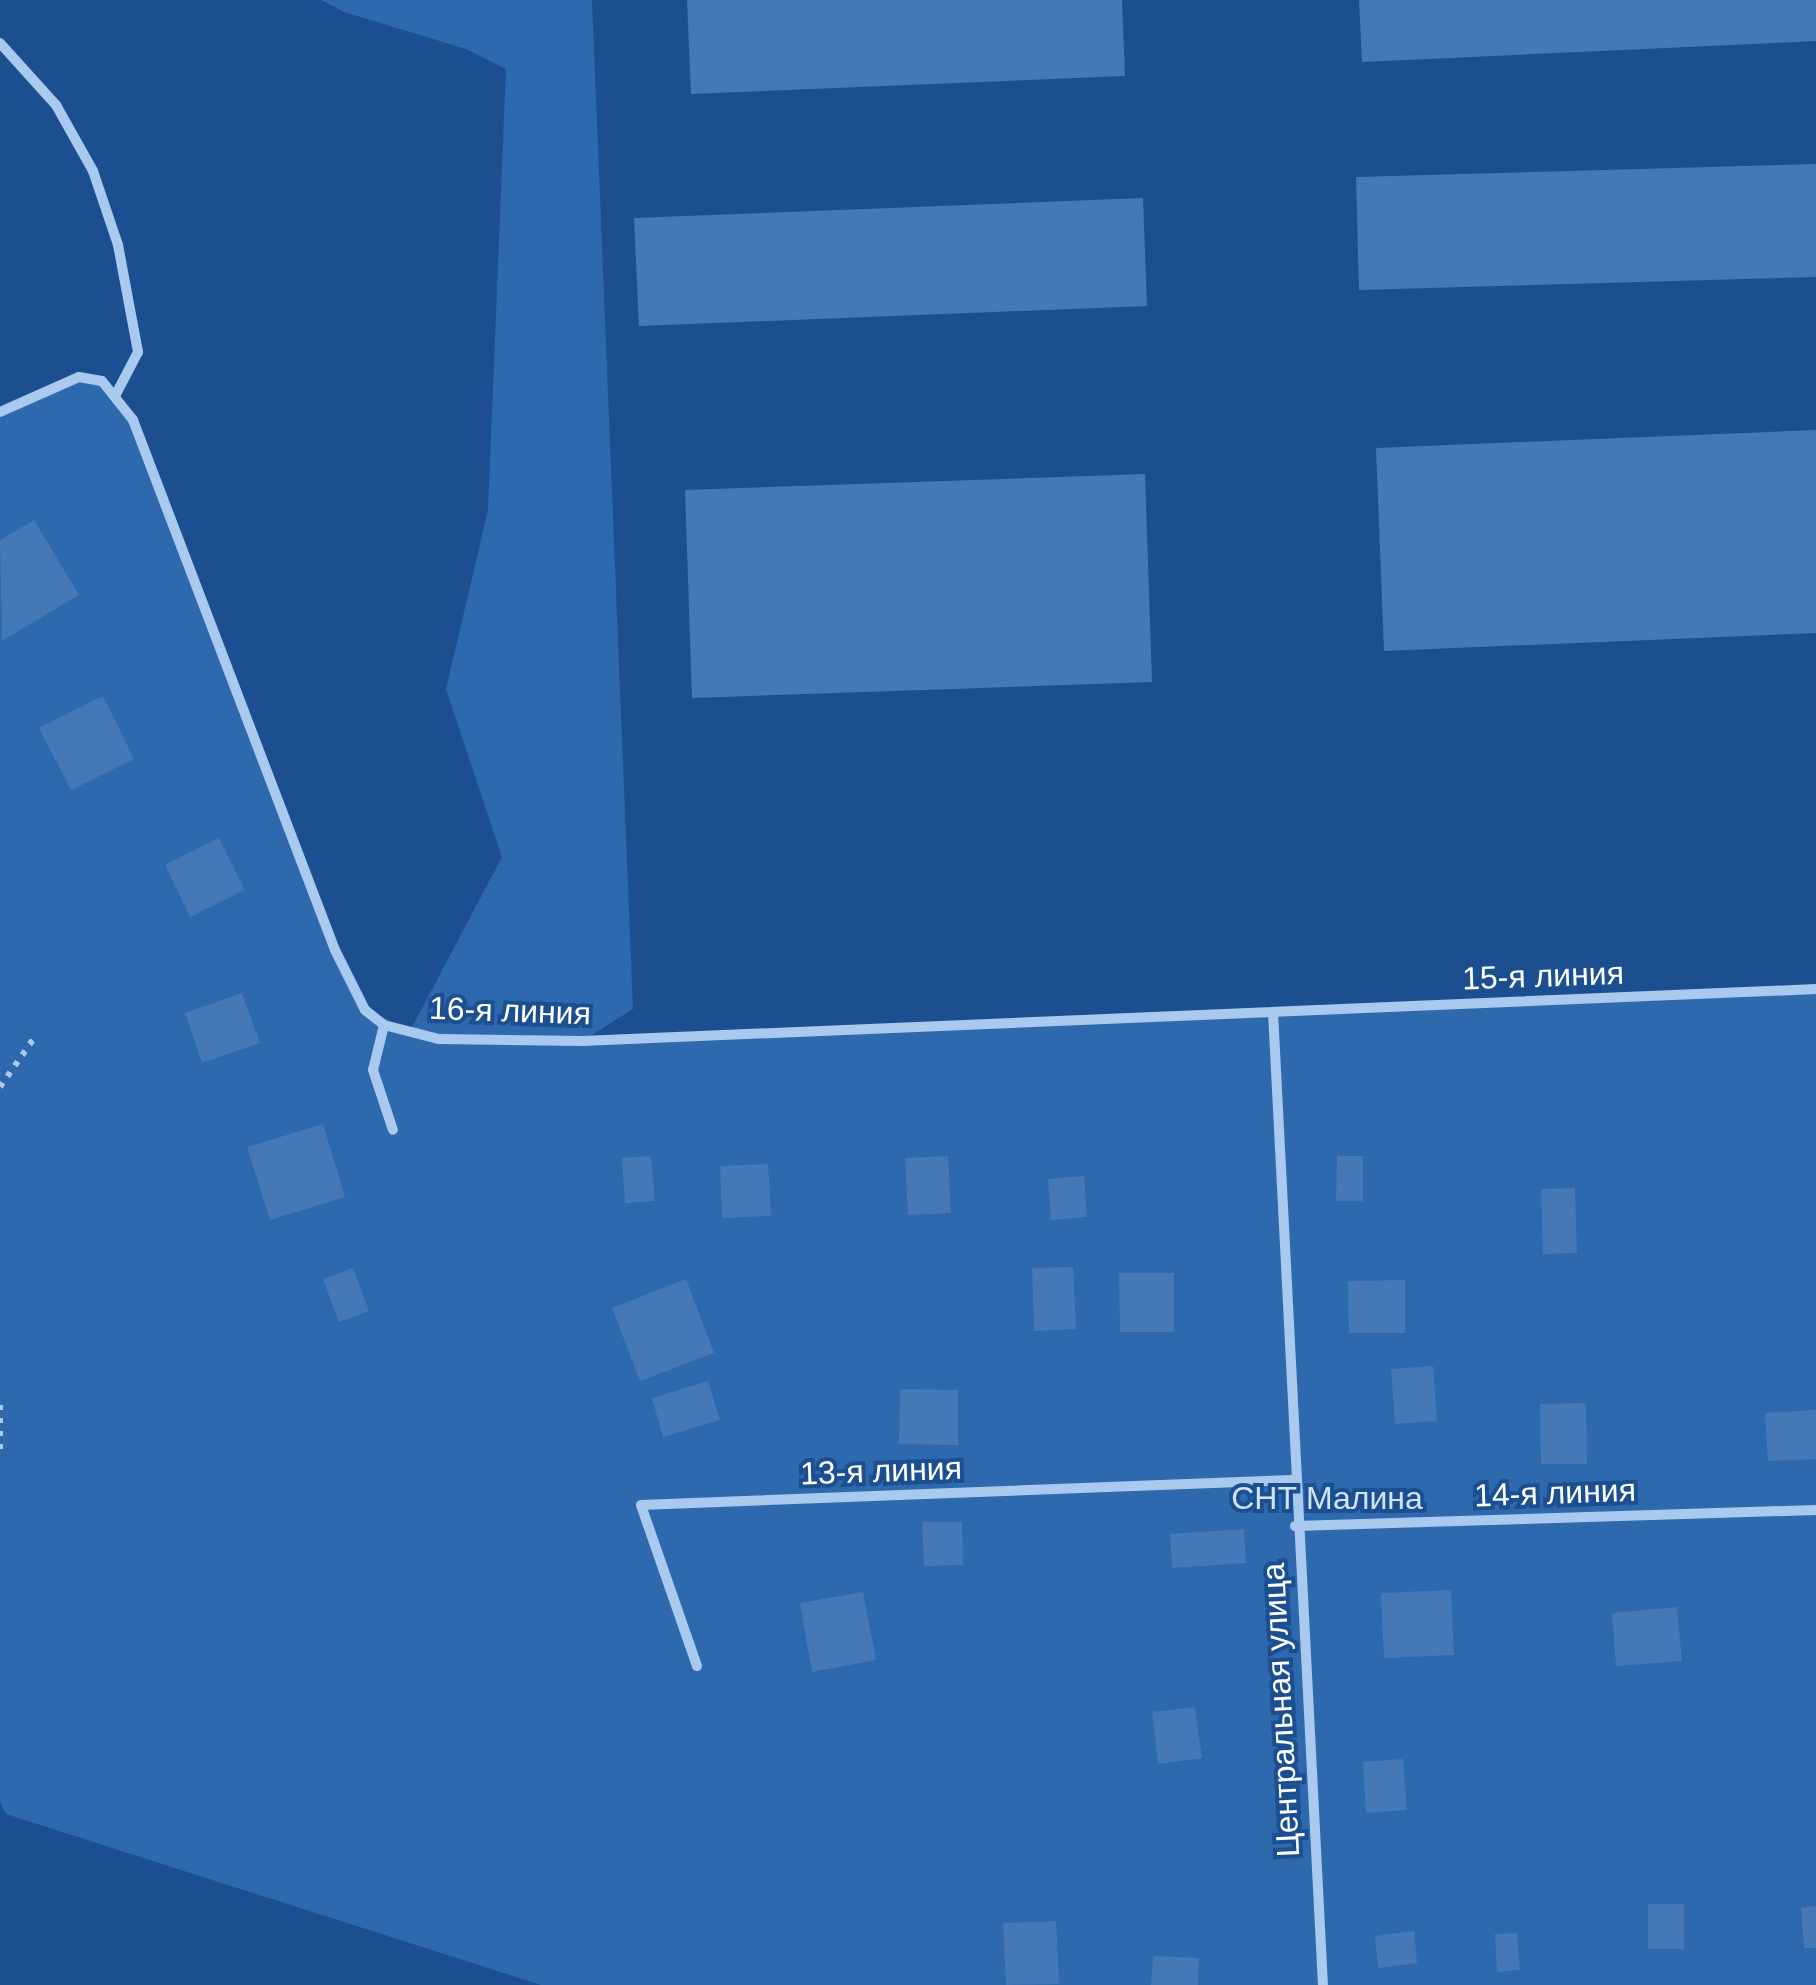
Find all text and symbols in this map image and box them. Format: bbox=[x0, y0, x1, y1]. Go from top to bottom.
street label: 15-я линия bbox=[1461, 954, 1625, 998]
street label: 16-я линия bbox=[428, 989, 592, 1033]
street label: 13-я линия bbox=[799, 1449, 963, 1493]
street label: 14-я линия bbox=[1473, 1471, 1637, 1515]
park label: СНТ Малина bbox=[1231, 1479, 1423, 1517]
street label: Центральная улица bbox=[1254, 1562, 1308, 1858]

